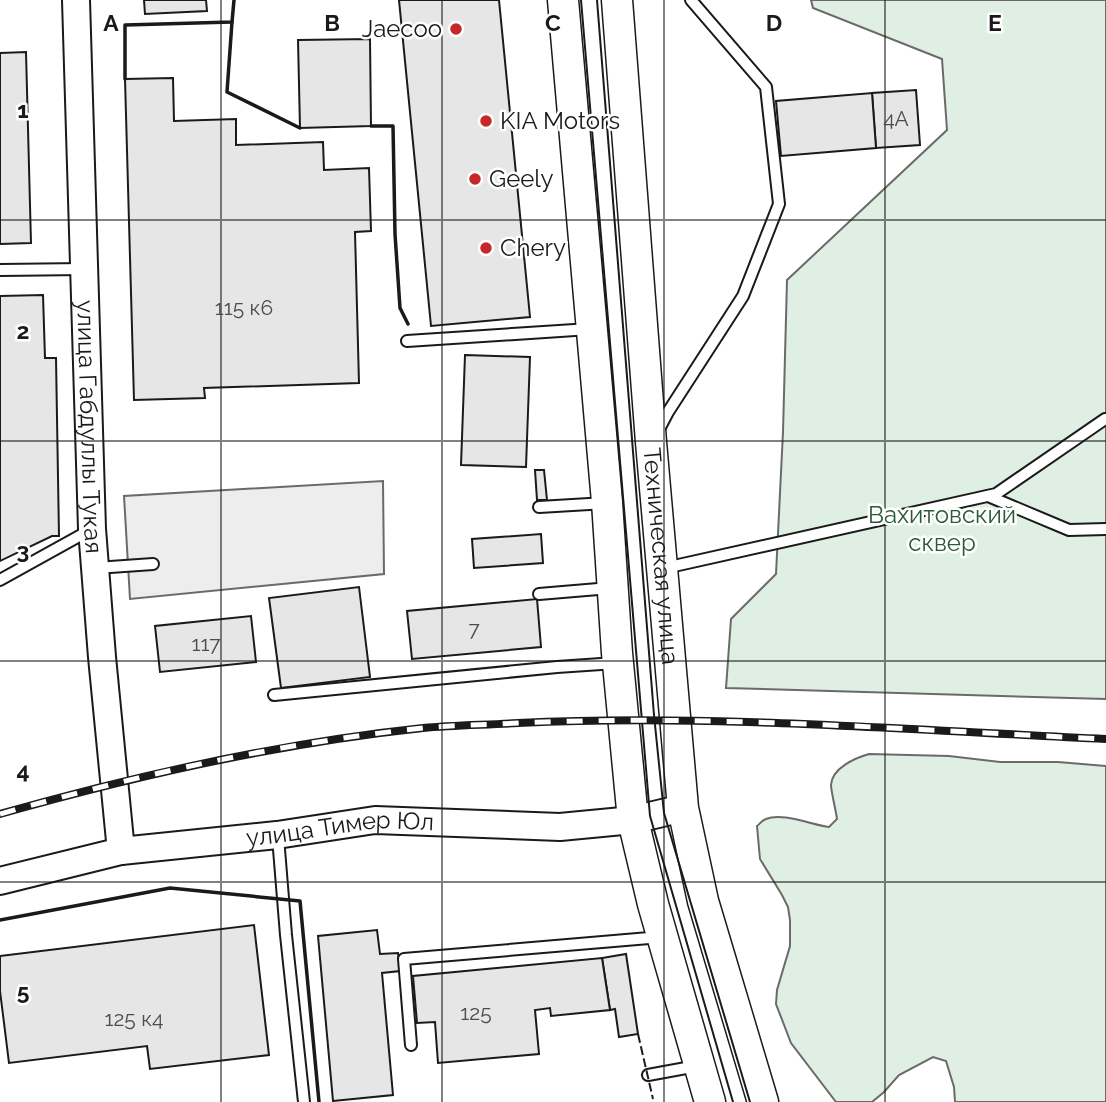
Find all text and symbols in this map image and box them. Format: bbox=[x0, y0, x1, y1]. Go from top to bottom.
text: A bbox=[103, 9, 119, 36]
text: B bbox=[324, 9, 340, 36]
text: C bbox=[545, 9, 561, 36]
text: D bbox=[766, 9, 782, 36]
text: E bbox=[988, 9, 1002, 36]
place label: Jaecoo bbox=[362, 14, 442, 43]
marker: Jaecoo bbox=[448, 21, 464, 37]
text: 1 bbox=[17, 96, 29, 123]
place label: KIA Motors bbox=[500, 106, 620, 135]
house number: 4А bbox=[883, 106, 909, 131]
marker: KIA Motors bbox=[478, 113, 494, 129]
place label: Geely bbox=[489, 164, 554, 193]
marker: Geely bbox=[467, 171, 483, 187]
place label: Chery bbox=[500, 233, 566, 262]
marker: Chery bbox=[478, 240, 494, 256]
house number: 115 к6 bbox=[215, 295, 273, 320]
street label: улица Габдуллы Тукая bbox=[71, 300, 109, 555]
text: 2 bbox=[17, 317, 29, 344]
street label: Техническая улица bbox=[638, 447, 685, 666]
park label: Вахитовский сквер bbox=[868, 500, 1016, 557]
text: 3 bbox=[17, 537, 29, 564]
house number: 7 bbox=[468, 616, 480, 641]
house number: 117 bbox=[191, 631, 221, 656]
text: 4 bbox=[16, 757, 30, 784]
street label: улица Тимер Юл bbox=[245, 805, 434, 852]
text: 5 bbox=[17, 978, 30, 1005]
house number: 125 bbox=[460, 1000, 492, 1025]
house number: 125 к4 bbox=[104, 1006, 164, 1031]

